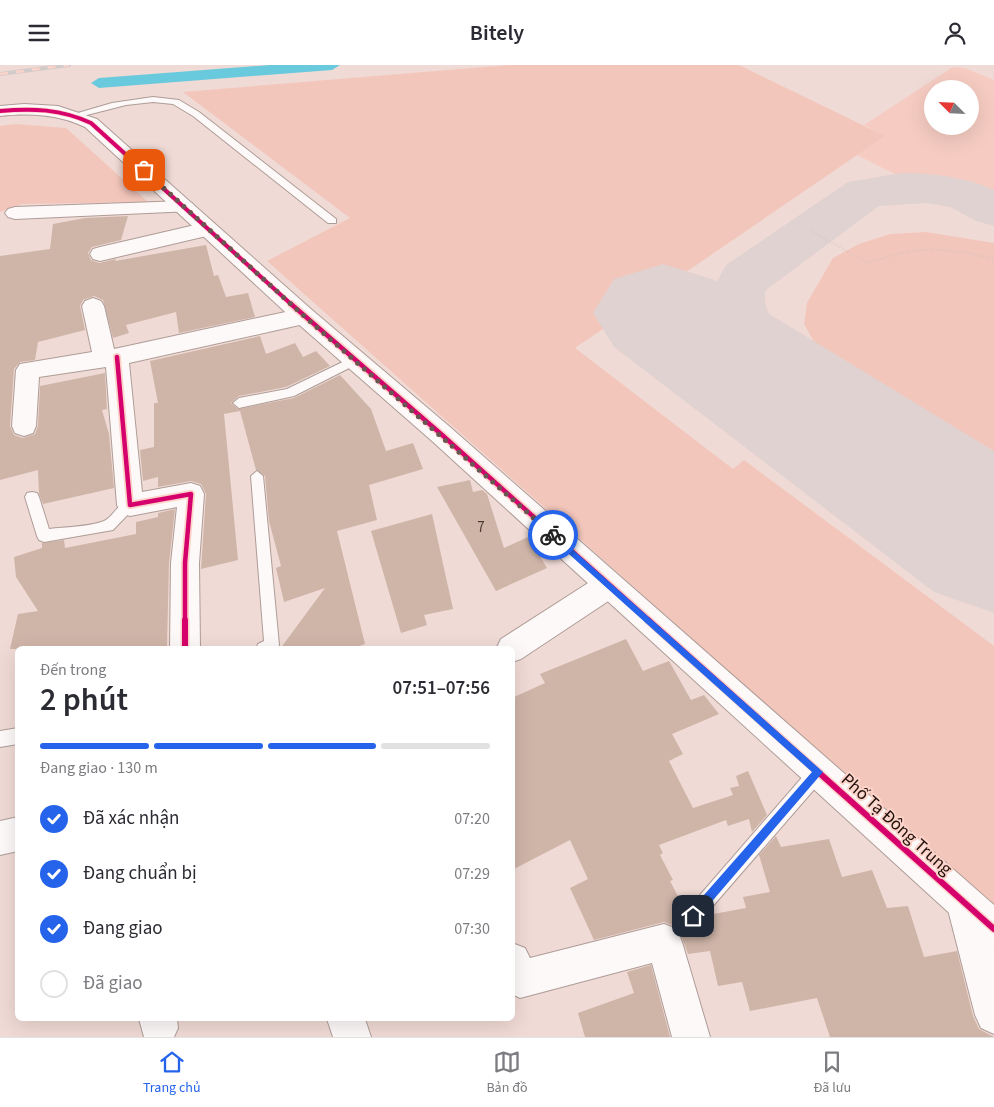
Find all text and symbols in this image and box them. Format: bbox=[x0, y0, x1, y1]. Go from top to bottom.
text: Bitely bbox=[470, 17, 524, 49]
icon: menu bbox=[25, 19, 53, 47]
icon: person bbox=[941, 19, 969, 47]
north arrow bbox=[924, 80, 979, 135]
map controls bbox=[924, 80, 979, 135]
pin bbox=[123, 149, 165, 191]
icon: bag bbox=[130, 156, 158, 184]
courier bbox=[528, 510, 578, 560]
house number: 7 bbox=[477, 517, 485, 538]
icon: bike bbox=[539, 521, 567, 549]
text: Đến trong bbox=[40, 659, 106, 681]
text: 07:51–07:56 bbox=[392, 675, 490, 702]
text: 2 phút bbox=[40, 677, 128, 723]
text: Đang giao · 130 m bbox=[40, 757, 158, 779]
street label: Phố Tạ Đông Trung bbox=[836, 768, 958, 881]
icon: check bbox=[40, 805, 68, 833]
text: Đã xác nhận bbox=[83, 805, 179, 832]
text: 07:20 bbox=[454, 808, 490, 830]
icon: check bbox=[40, 860, 68, 888]
text: Đang chuẩn bị bbox=[83, 860, 197, 887]
text: 07:29 bbox=[454, 863, 490, 885]
pin bbox=[672, 895, 714, 937]
icon: home bbox=[679, 902, 707, 930]
icon: check bbox=[40, 915, 68, 943]
text: Đang giao bbox=[83, 915, 163, 942]
text: 07:30 bbox=[454, 918, 490, 940]
text: Đã giao bbox=[83, 970, 143, 997]
tab: Trang chủ bbox=[143, 1048, 201, 1098]
tab: Bản đồ bbox=[486, 1048, 528, 1098]
tab: Đã lưu bbox=[813, 1048, 851, 1098]

